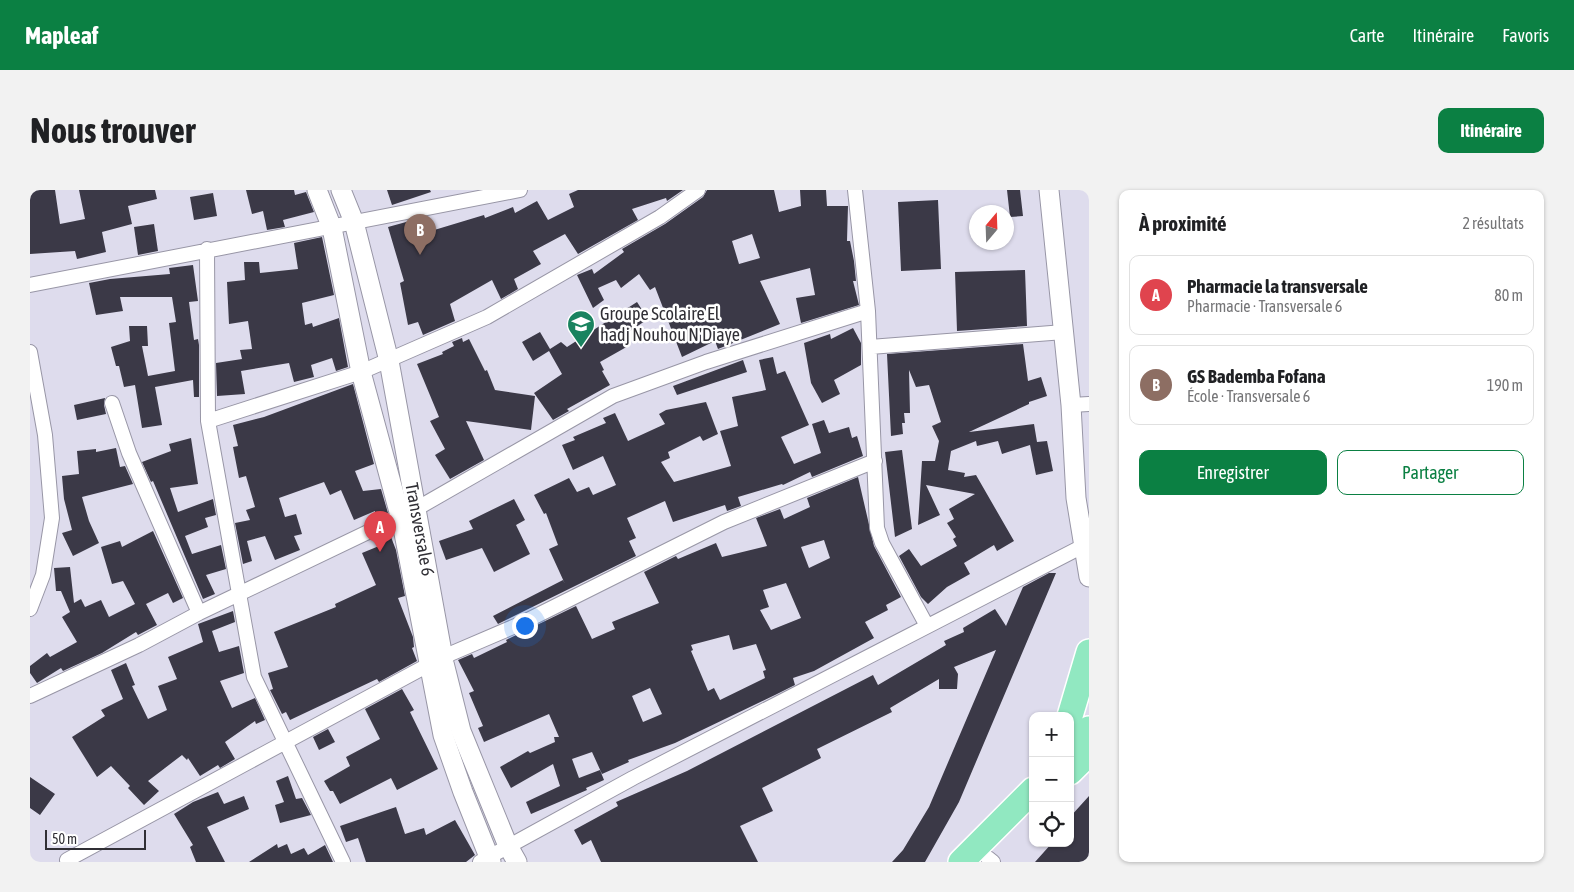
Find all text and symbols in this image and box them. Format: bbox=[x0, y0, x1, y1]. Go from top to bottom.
text: Mapleaf bbox=[25, 22, 98, 49]
text: Carte bbox=[1350, 25, 1384, 46]
text: Itinéraire bbox=[1412, 25, 1474, 46]
text: Favoris bbox=[1502, 25, 1549, 46]
button: Itinéraire bbox=[1438, 108, 1544, 153]
text: Nous trouver bbox=[30, 110, 195, 150]
north arrow bbox=[969, 205, 1014, 250]
text: À proximité bbox=[1139, 211, 1227, 235]
pin: B bbox=[404, 214, 436, 255]
text: 2 résultats bbox=[1462, 214, 1524, 232]
text: Pharmacie la transversale bbox=[1187, 275, 1368, 297]
text: A bbox=[1152, 286, 1160, 304]
text: 80 m bbox=[1494, 286, 1523, 304]
text: Pharmacie · Transversale 6 bbox=[1187, 297, 1342, 315]
place label: Groupe Scolaire El hadj Nouhou N'Diaye bbox=[600, 303, 740, 345]
school or university icon: Groupe Scolaire El hadj Nouhou N'Diaye bbox=[566, 309, 596, 348]
text: GS Bademba Fofana bbox=[1187, 365, 1326, 387]
text: B bbox=[1152, 376, 1160, 394]
text: 190 m bbox=[1487, 376, 1523, 394]
text: École · Transversale 6 bbox=[1187, 387, 1310, 405]
button: Enregistrer bbox=[1139, 450, 1327, 495]
button: Partager bbox=[1337, 450, 1524, 495]
street label: Transversale 6 bbox=[401, 481, 439, 578]
pin: A bbox=[364, 511, 396, 552]
your location bbox=[512, 613, 538, 639]
map controls bbox=[1029, 712, 1074, 847]
button: + bbox=[1029, 712, 1074, 757]
button: − bbox=[1029, 757, 1074, 802]
button: locate bbox=[1029, 802, 1074, 847]
scale bar bbox=[45, 827, 146, 850]
text: 50 m bbox=[52, 831, 77, 847]

